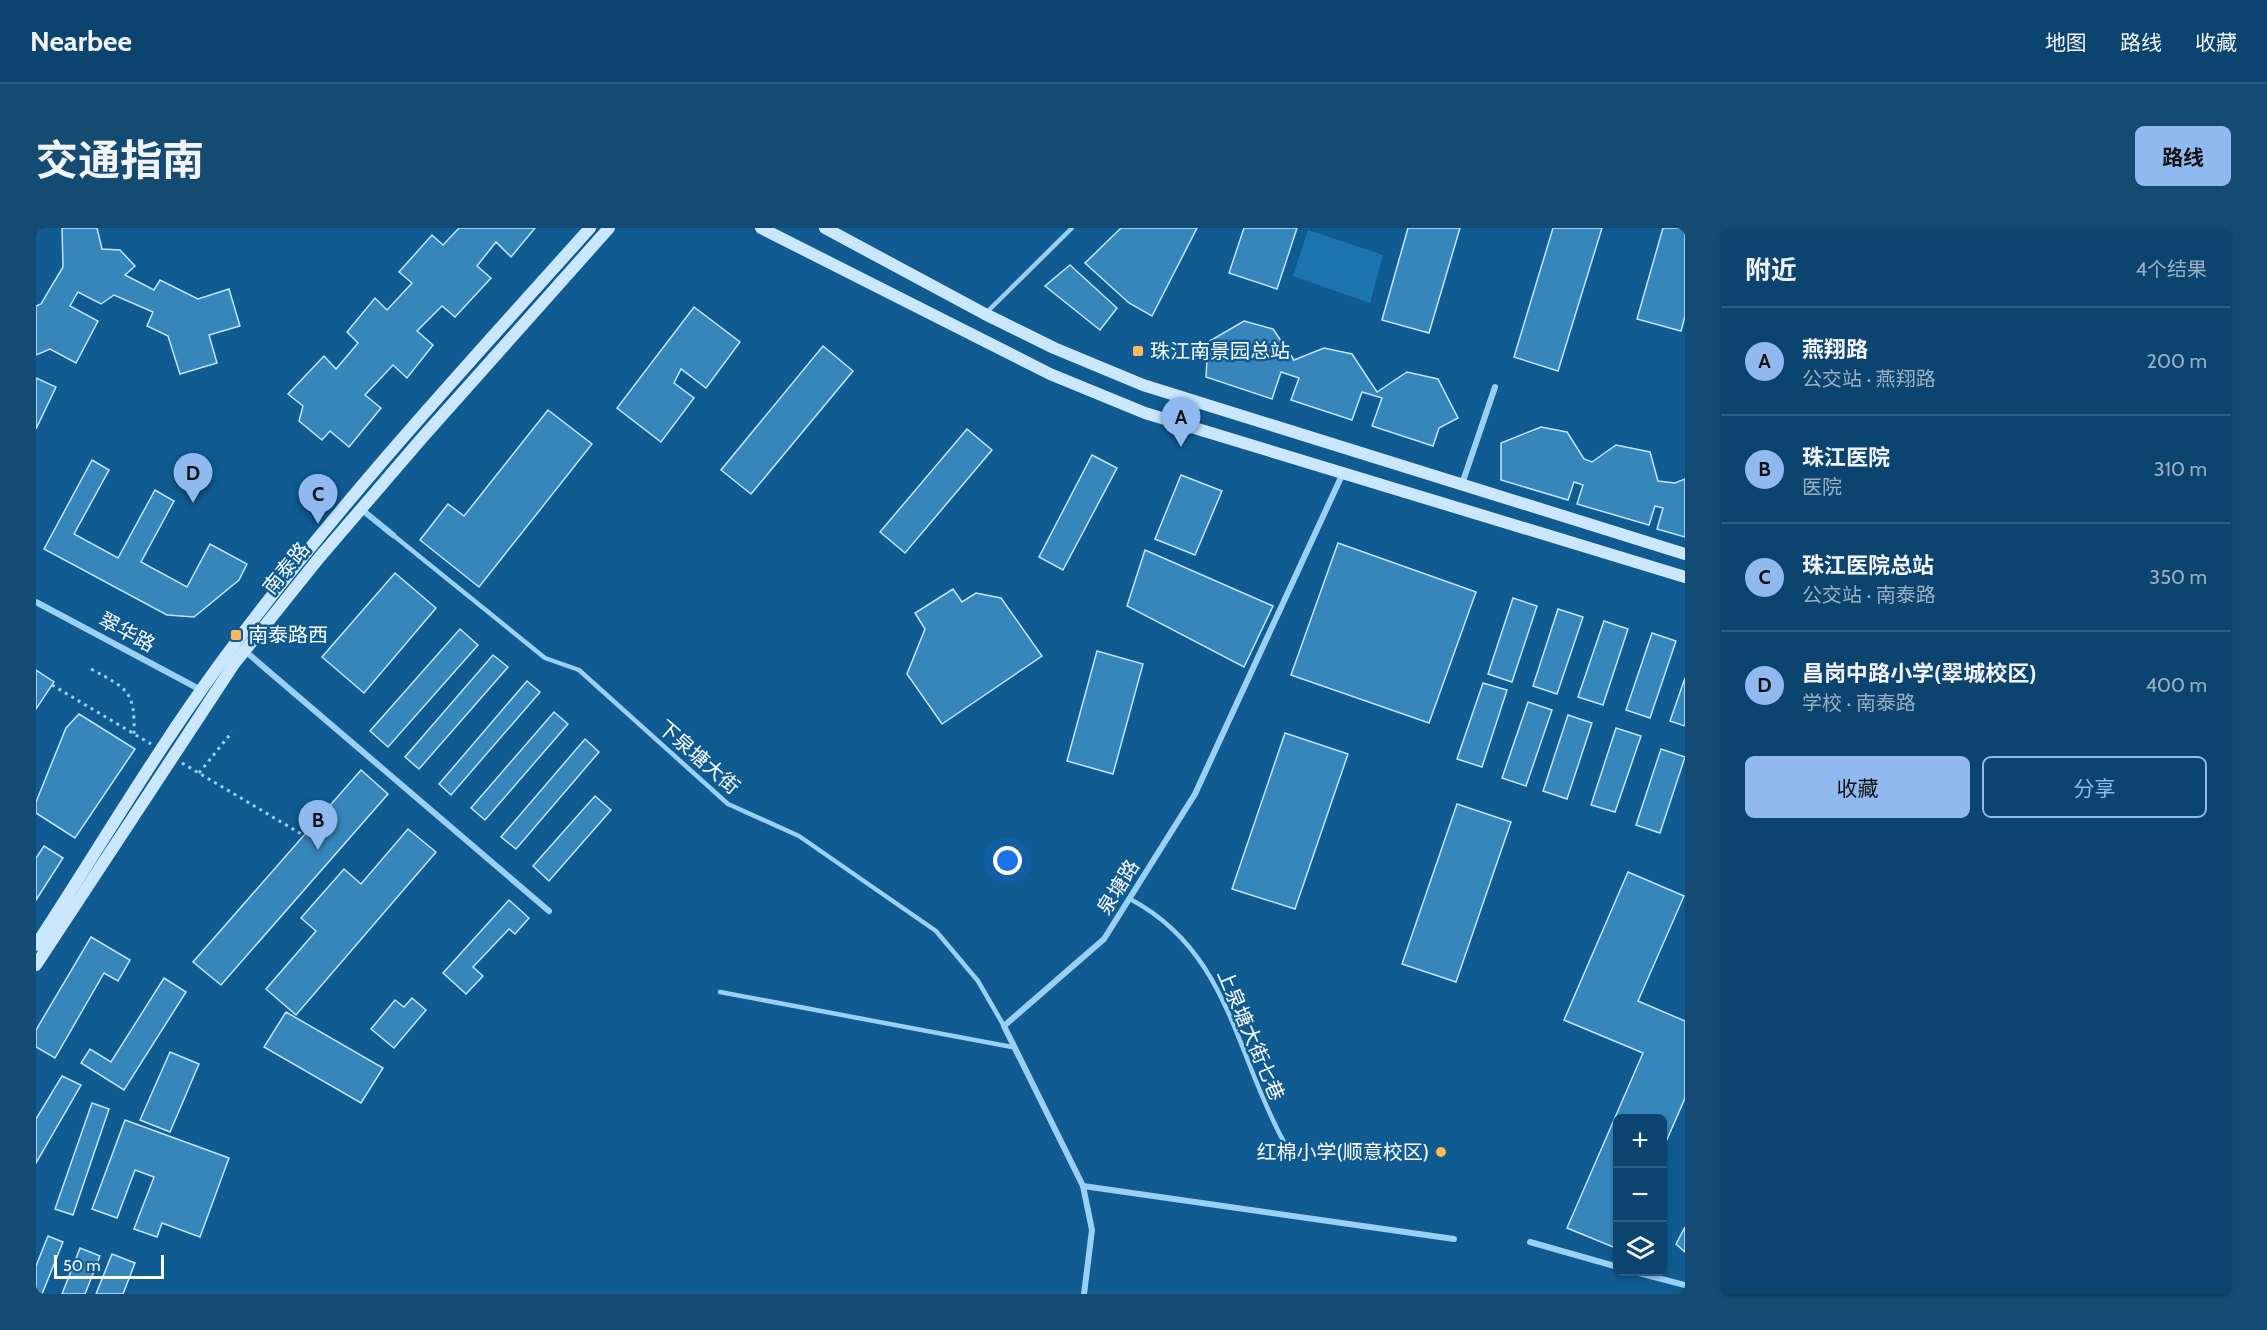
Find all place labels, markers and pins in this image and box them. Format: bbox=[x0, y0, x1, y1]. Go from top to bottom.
place label: 珠江南景园总站 bbox=[1150, 339, 1290, 363]
marker: 珠江南景园总站 bbox=[1131, 344, 1145, 358]
pin: A bbox=[1162, 398, 1200, 447]
pin: D bbox=[174, 454, 212, 503]
pin: C bbox=[298, 474, 338, 524]
place label: 南泰路西 bbox=[248, 623, 328, 647]
marker: 南泰路西 bbox=[229, 628, 243, 642]
pin: B bbox=[298, 800, 338, 850]
place label: 红棉小学(顺意校区) bbox=[1256, 1140, 1429, 1164]
marker: 红棉小学(顺意校区) bbox=[1434, 1145, 1448, 1159]

